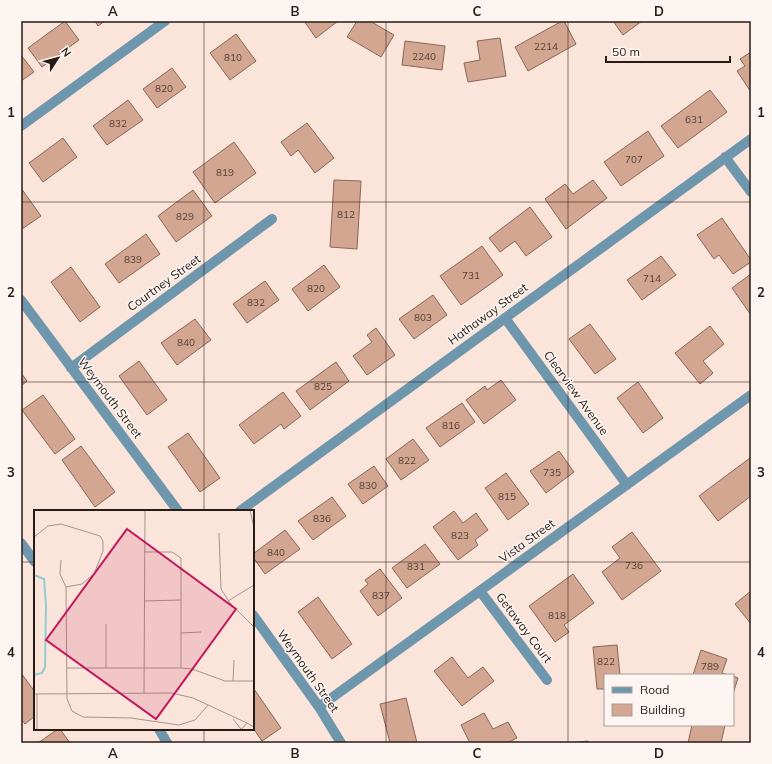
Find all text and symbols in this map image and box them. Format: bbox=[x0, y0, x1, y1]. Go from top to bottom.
text: A bbox=[108, 3, 118, 19]
text: B bbox=[291, 3, 300, 19]
text: C bbox=[473, 3, 482, 19]
text: D bbox=[654, 3, 664, 19]
north arrow bbox=[38, 38, 78, 78]
scale bar bbox=[606, 38, 730, 64]
house number: 2214 bbox=[534, 40, 558, 53]
text: 50 m bbox=[612, 44, 640, 59]
text: N bbox=[58, 45, 74, 60]
house number: 2240 bbox=[412, 50, 436, 63]
house number: 810 bbox=[224, 51, 242, 64]
house number: 820 bbox=[155, 82, 173, 95]
text: 1 bbox=[7, 104, 15, 120]
text: 1 bbox=[757, 104, 765, 120]
house number: 631 bbox=[685, 113, 703, 126]
house number: 832 bbox=[109, 117, 127, 130]
house number: 707 bbox=[625, 153, 643, 166]
house number: 819 bbox=[216, 166, 234, 179]
house number: 812 bbox=[337, 208, 355, 221]
house number: 829 bbox=[176, 210, 194, 223]
street label: Courtney Street bbox=[124, 251, 203, 314]
house number: 839 bbox=[124, 253, 142, 266]
house number: 731 bbox=[462, 269, 480, 282]
house number: 714 bbox=[643, 272, 661, 285]
street label: Hathaway Street bbox=[445, 280, 531, 348]
house number: 820 bbox=[307, 282, 325, 295]
text: 2 bbox=[7, 284, 15, 300]
text: 2 bbox=[757, 284, 765, 300]
house number: 832 bbox=[247, 296, 265, 309]
house number: 803 bbox=[414, 311, 432, 324]
house number: 840 bbox=[177, 336, 195, 349]
street label: Clearview Avenue bbox=[541, 348, 612, 438]
street label: Weymouth Street bbox=[75, 354, 146, 441]
house number: 825 bbox=[314, 380, 332, 393]
house number: 816 bbox=[442, 419, 460, 432]
house number: 822 bbox=[398, 454, 416, 467]
text: 3 bbox=[7, 464, 15, 480]
text: 3 bbox=[757, 464, 765, 480]
house number: 735 bbox=[543, 466, 561, 479]
house number: 830 bbox=[359, 479, 377, 492]
house number: 815 bbox=[498, 490, 516, 503]
inset map bbox=[34, 510, 254, 730]
house number: 836 bbox=[313, 512, 331, 525]
street label: Vista Street bbox=[496, 515, 557, 566]
house number: 823 bbox=[451, 529, 469, 542]
house number: 840 bbox=[267, 546, 285, 559]
house number: 736 bbox=[625, 559, 643, 572]
house number: 831 bbox=[407, 560, 425, 573]
house number: 837 bbox=[372, 589, 390, 602]
street label: Getaway Court bbox=[493, 590, 556, 666]
house number: 818 bbox=[548, 609, 566, 622]
street label: Weymouth Street bbox=[274, 627, 342, 715]
text: 4 bbox=[7, 644, 15, 660]
text: 4 bbox=[757, 644, 765, 660]
house number: 822 bbox=[597, 655, 615, 668]
house number: 789 bbox=[701, 660, 719, 673]
legend bbox=[604, 674, 734, 726]
text: Road bbox=[640, 682, 669, 697]
text: Building bbox=[640, 702, 685, 717]
text: A bbox=[108, 745, 118, 761]
text: B bbox=[291, 745, 300, 761]
text: C bbox=[473, 745, 482, 761]
text: D bbox=[654, 745, 664, 761]

